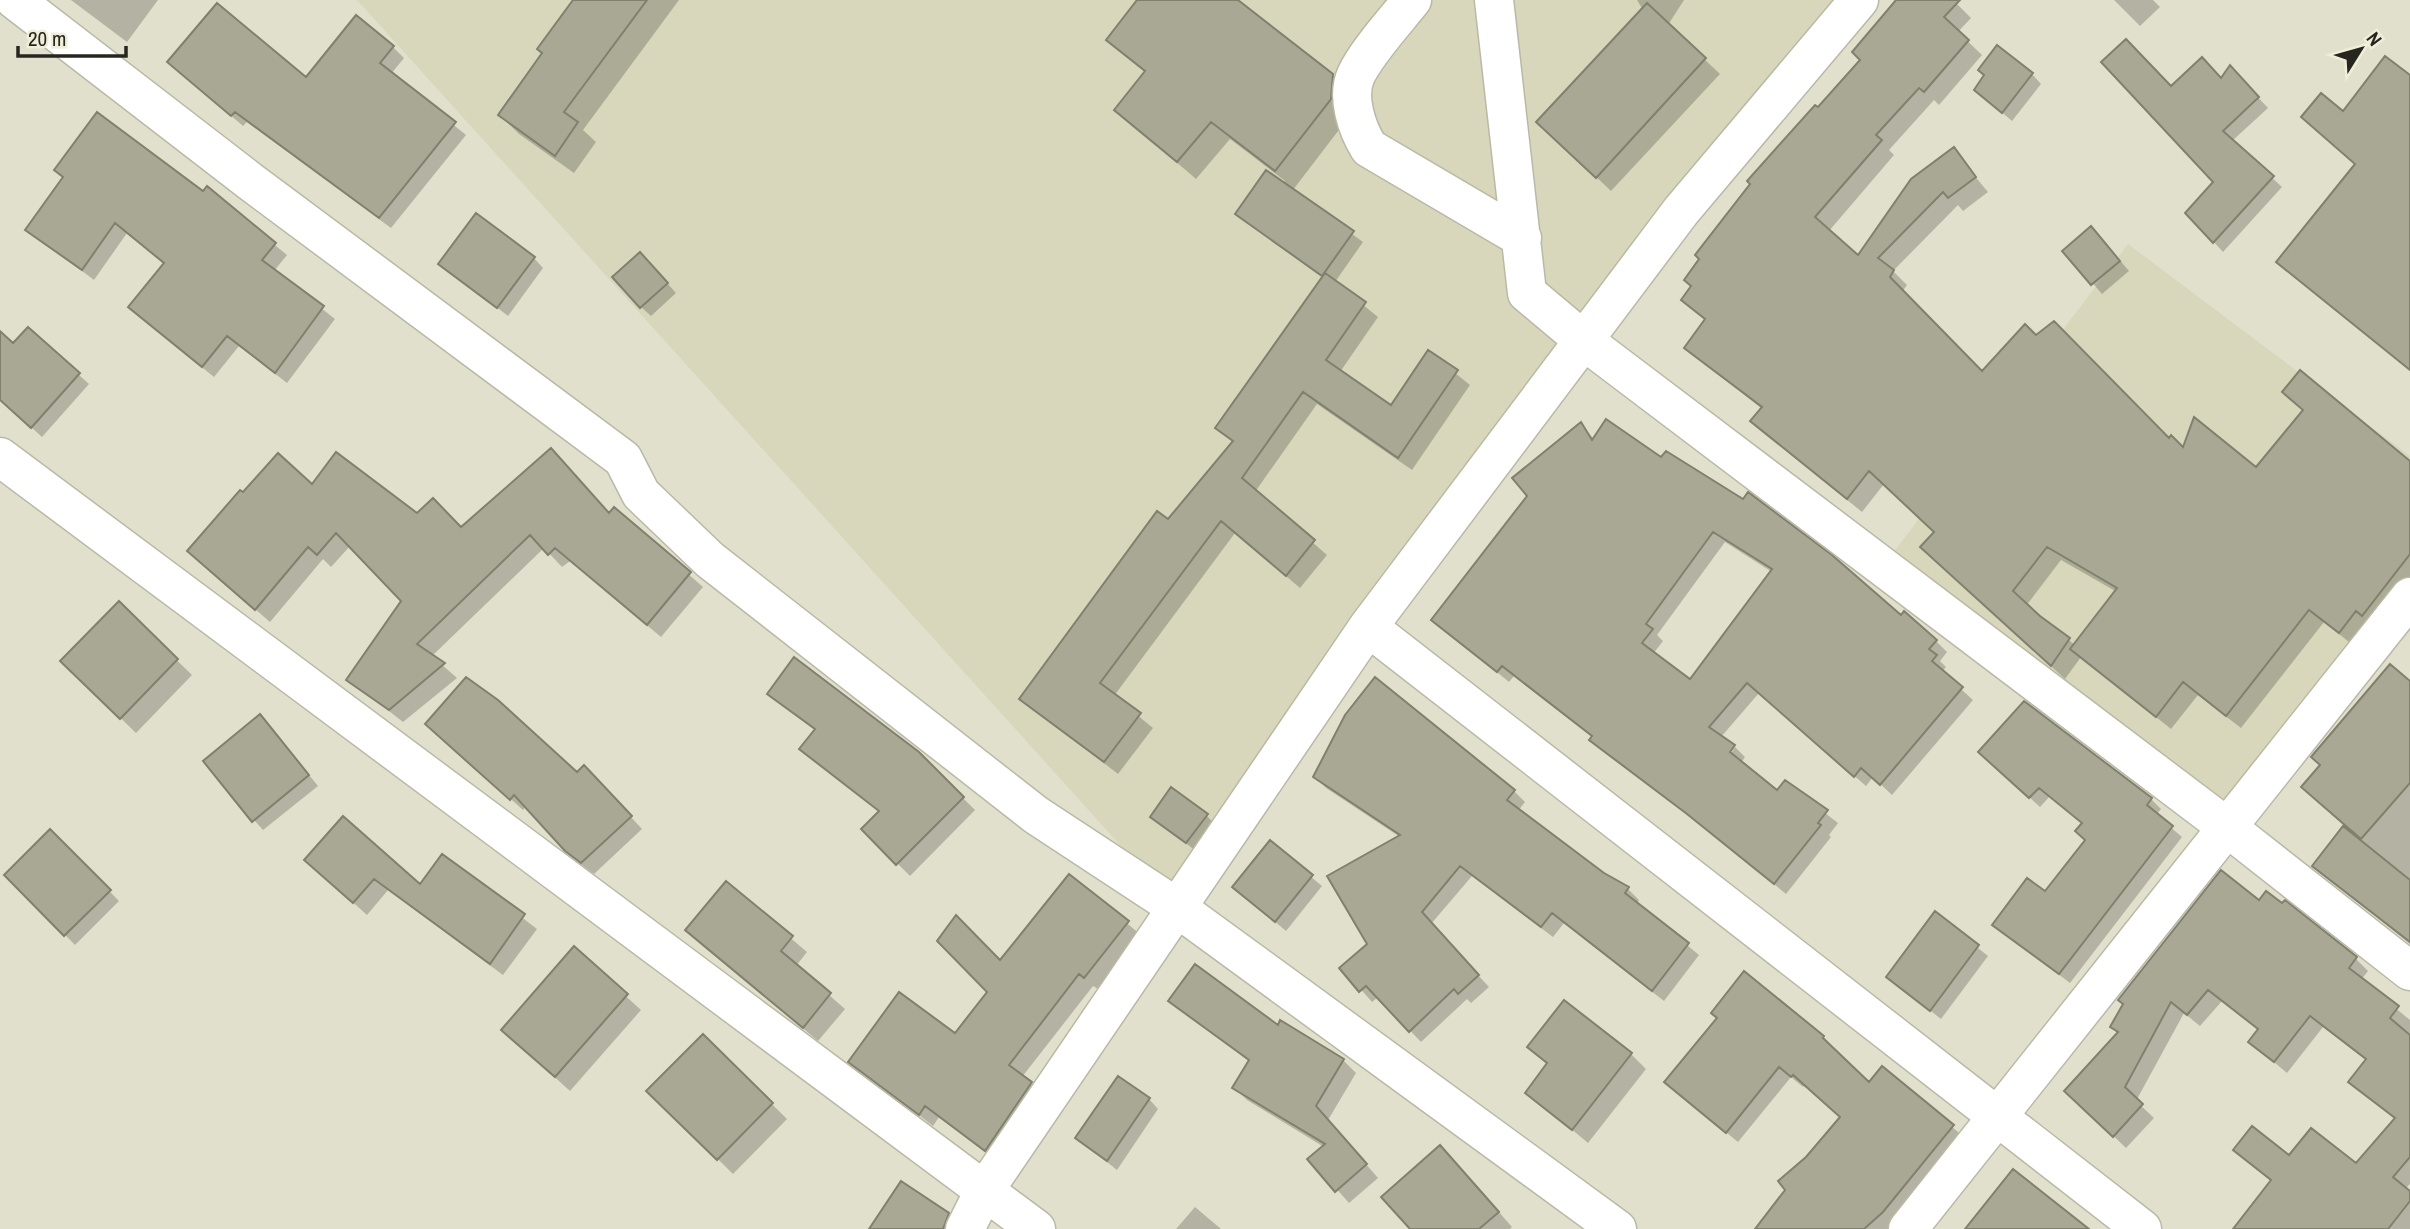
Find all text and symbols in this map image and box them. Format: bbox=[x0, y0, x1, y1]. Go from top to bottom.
scale bar bbox=[18, 14, 126, 58]
north arrow bbox=[2326, 14, 2396, 84]
text: 20 m bbox=[28, 24, 66, 53]
text: N bbox=[2361, 26, 2388, 51]

